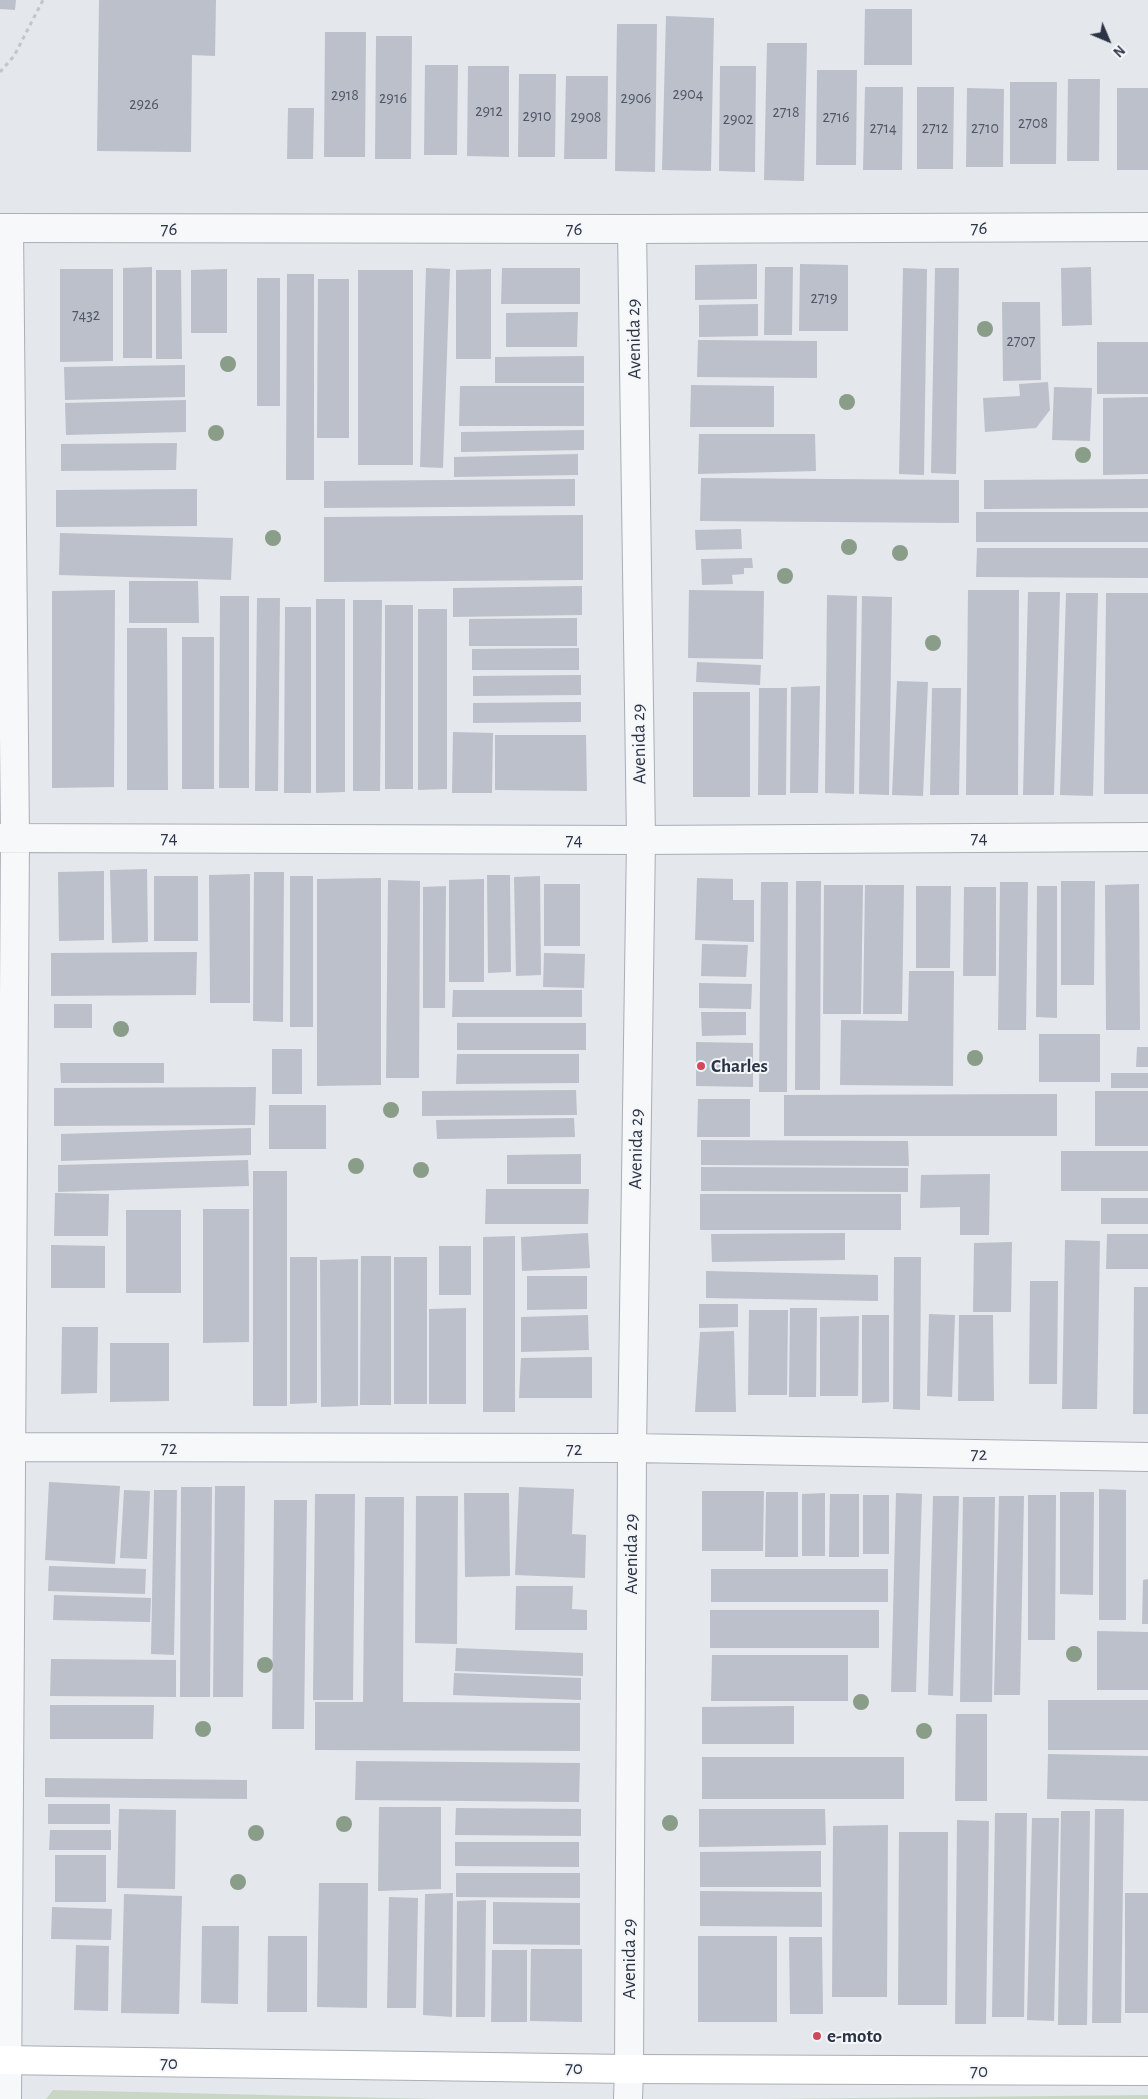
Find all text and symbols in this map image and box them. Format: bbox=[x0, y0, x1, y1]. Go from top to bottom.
north arrow bbox=[1083, 15, 1133, 65]
text: N bbox=[1110, 42, 1127, 59]
house number: 2904 bbox=[673, 84, 703, 104]
house number: 2918 bbox=[331, 85, 359, 105]
house number: 2916 bbox=[379, 88, 407, 108]
house number: 2906 bbox=[621, 88, 651, 108]
house number: 2926 bbox=[129, 94, 159, 114]
house number: 2912 bbox=[475, 101, 503, 121]
house number: 2718 bbox=[772, 102, 800, 122]
house number: 2910 bbox=[523, 106, 551, 126]
house number: 2908 bbox=[571, 107, 601, 127]
house number: 2716 bbox=[823, 107, 849, 127]
house number: 2902 bbox=[723, 109, 753, 129]
house number: 2708 bbox=[1018, 113, 1048, 133]
house number: 2714 bbox=[869, 118, 897, 138]
house number: 2712 bbox=[922, 118, 948, 138]
house number: 2710 bbox=[971, 118, 999, 138]
street label: 76 bbox=[971, 217, 987, 239]
street label: 76 bbox=[161, 218, 177, 240]
street label: 76 bbox=[566, 218, 582, 240]
house number: 2719 bbox=[811, 288, 837, 308]
street label: Avenida 29 bbox=[622, 298, 646, 380]
house number: 7432 bbox=[72, 305, 100, 325]
house number: 2707 bbox=[1006, 331, 1036, 351]
street label: Avenida 29 bbox=[627, 703, 651, 785]
street label: 74 bbox=[160, 827, 178, 849]
street label: 74 bbox=[970, 827, 988, 849]
street label: 74 bbox=[565, 829, 583, 851]
place label: Charles bbox=[711, 1055, 768, 1077]
marker: Charles bbox=[695, 1060, 707, 1072]
street label: Avenida 29 bbox=[624, 1108, 648, 1190]
street label: 72 bbox=[161, 1437, 177, 1459]
street label: 72 bbox=[566, 1438, 582, 1460]
street label: 72 bbox=[971, 1442, 987, 1466]
street label: Avenida 29 bbox=[620, 1514, 642, 1594]
street label: Avenida 29 bbox=[618, 1919, 640, 1999]
place label: e-moto bbox=[827, 2025, 882, 2047]
marker: e-moto bbox=[811, 2030, 823, 2042]
street label: 70 bbox=[160, 2051, 178, 2075]
street label: 70 bbox=[565, 2056, 583, 2080]
street label: 70 bbox=[970, 2060, 988, 2082]

